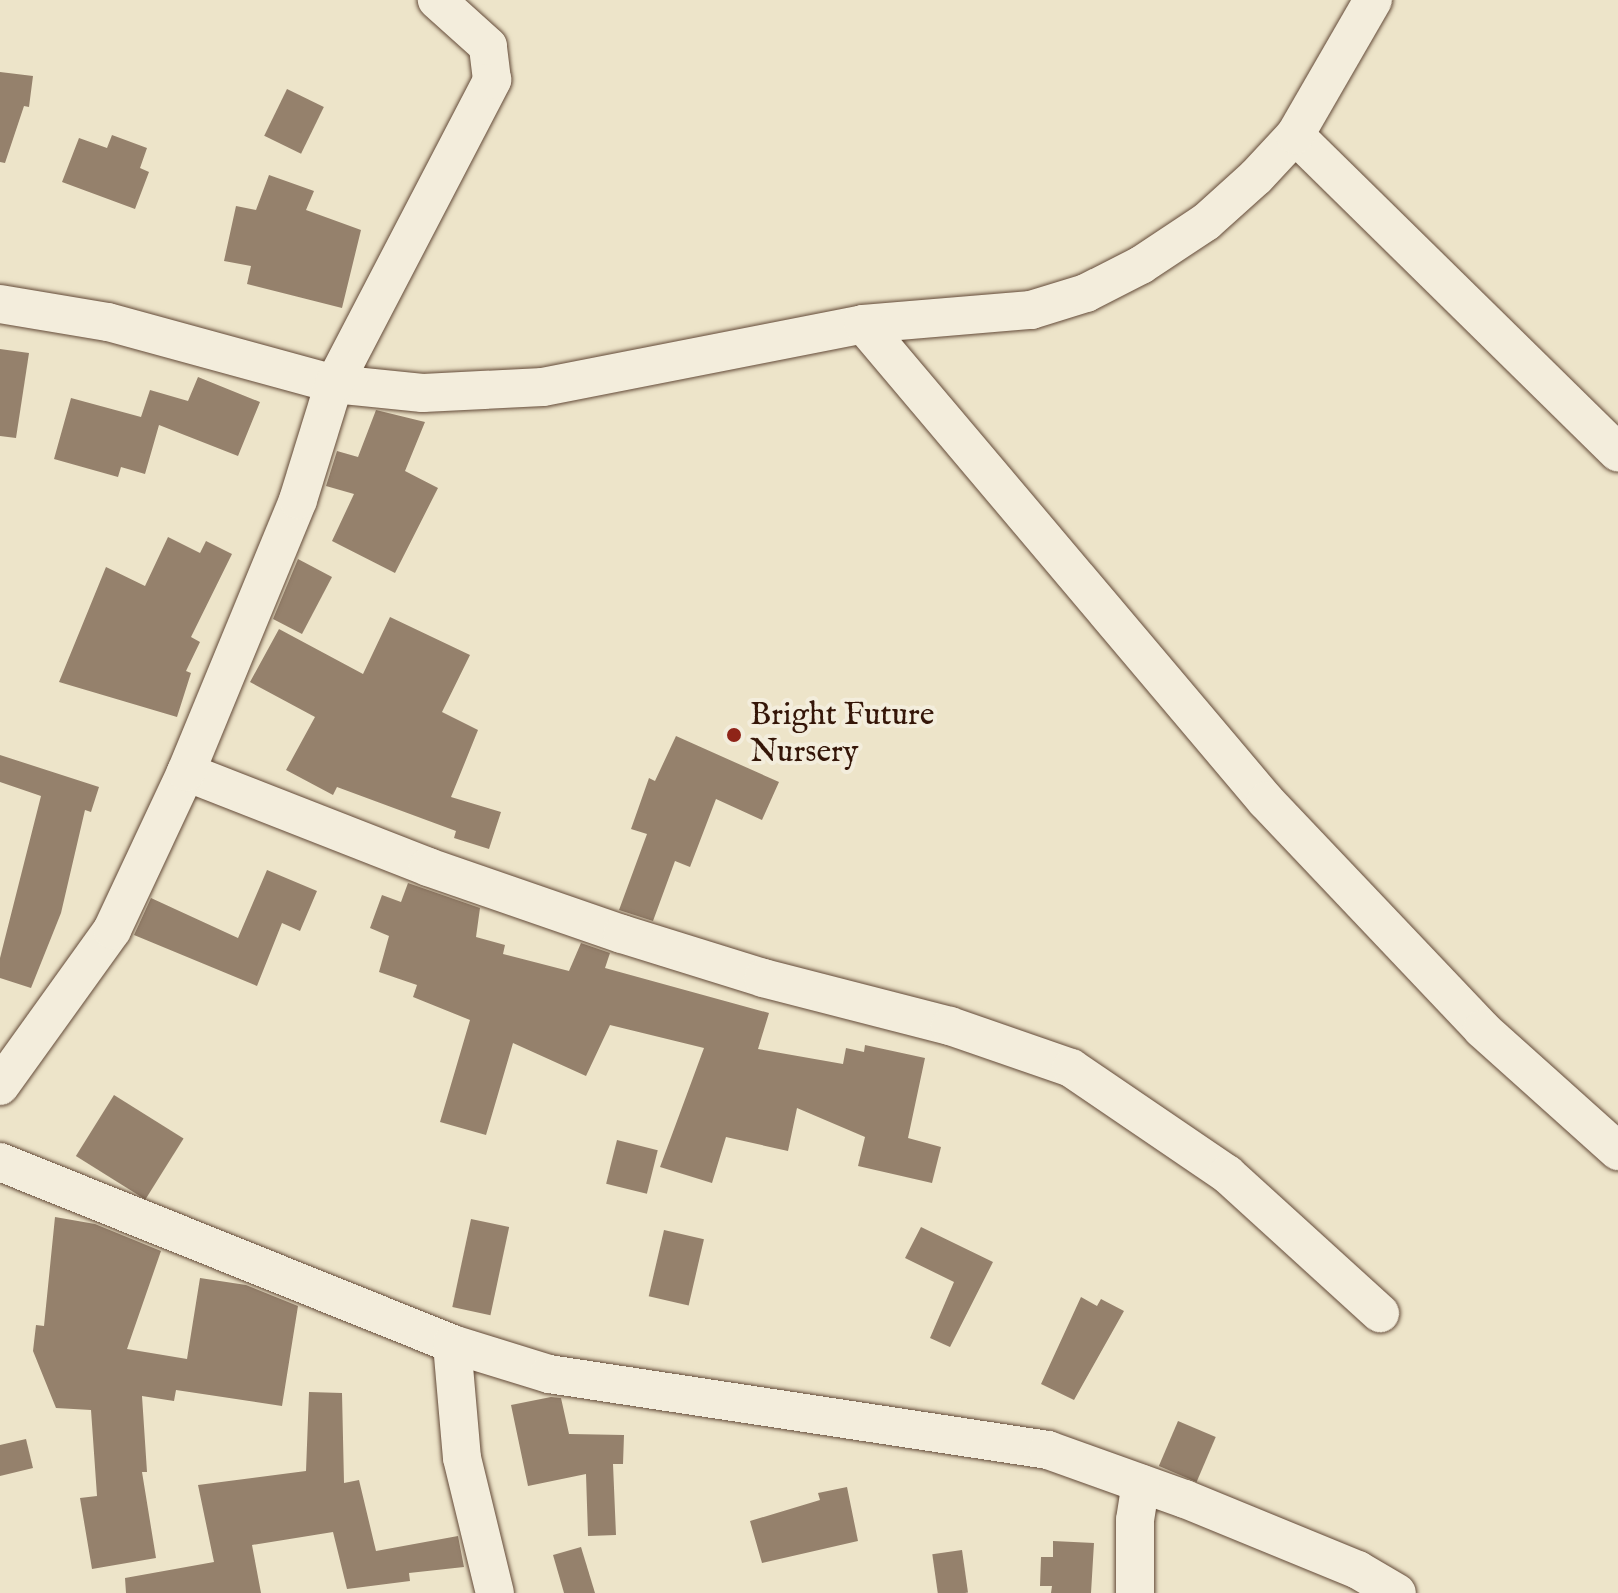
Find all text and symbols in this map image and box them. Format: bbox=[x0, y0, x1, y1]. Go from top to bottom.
place label: Bright Future Nursery bbox=[750, 698, 934, 773]
marker: Bright Future Nursery bbox=[725, 726, 743, 744]

